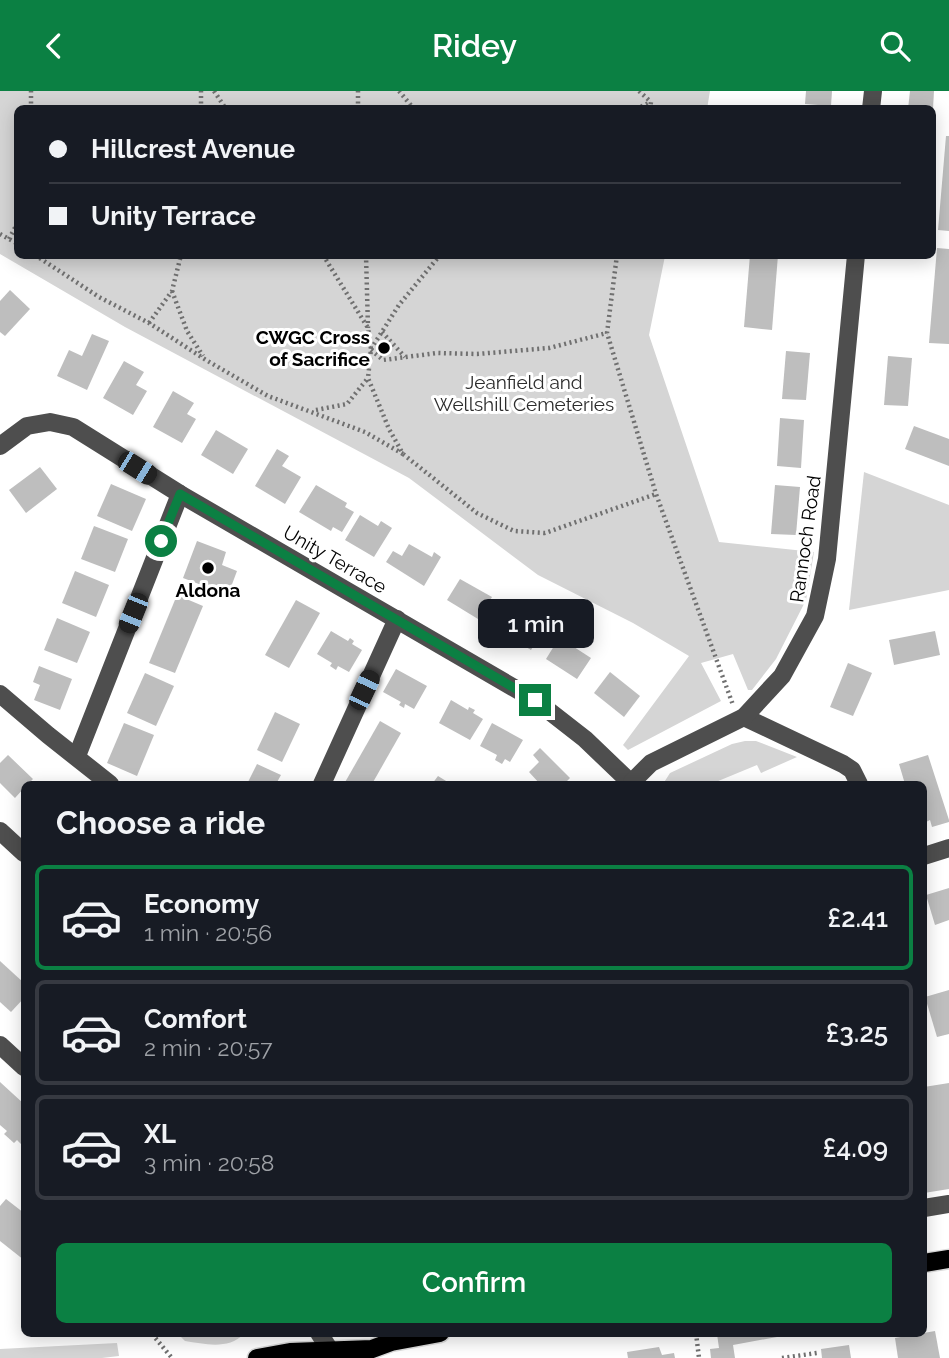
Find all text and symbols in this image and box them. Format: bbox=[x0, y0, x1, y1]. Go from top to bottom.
icon: back bbox=[35, 27, 73, 65]
text: Ridey bbox=[432, 27, 517, 64]
icon: search bbox=[876, 27, 914, 65]
text: Hillcrest Avenue bbox=[91, 134, 295, 164]
text: Unity Terrace bbox=[91, 201, 256, 231]
place label: CWGC Cross of Sacrifice bbox=[256, 326, 370, 370]
marker: CWGC Cross of Sacrifice bbox=[376, 340, 392, 356]
park label: Jeanfield and Wellshill Cemeteries bbox=[434, 371, 614, 415]
car bbox=[114, 448, 161, 488]
street label: Rannoch Road bbox=[785, 474, 825, 604]
street label: Unity Terrace bbox=[279, 521, 391, 597]
route start bbox=[145, 525, 177, 557]
marker: Aldona bbox=[200, 560, 216, 576]
place label: Aldona bbox=[176, 579, 241, 601]
car bbox=[116, 590, 151, 636]
callout: 1 min bbox=[477, 599, 593, 647]
text: 1 min bbox=[507, 610, 565, 637]
car bbox=[346, 667, 383, 713]
route end bbox=[519, 684, 551, 716]
text: Choose a ride bbox=[56, 804, 265, 841]
icon: car bbox=[60, 886, 123, 949]
text: Economy bbox=[144, 889, 259, 919]
text: £2.41 bbox=[828, 903, 888, 933]
text: 1 min · 20:56 bbox=[144, 919, 272, 946]
icon: car bbox=[60, 1001, 123, 1064]
text: Comfort bbox=[144, 1004, 247, 1034]
text: £3.25 bbox=[826, 1018, 888, 1048]
text: 2 min · 20:57 bbox=[144, 1034, 273, 1061]
icon: car bbox=[60, 1116, 123, 1179]
text: XL bbox=[144, 1119, 176, 1149]
text: £4.09 bbox=[823, 1133, 888, 1163]
text: 3 min · 20:58 bbox=[144, 1149, 274, 1176]
button: Confirm bbox=[56, 1243, 892, 1323]

